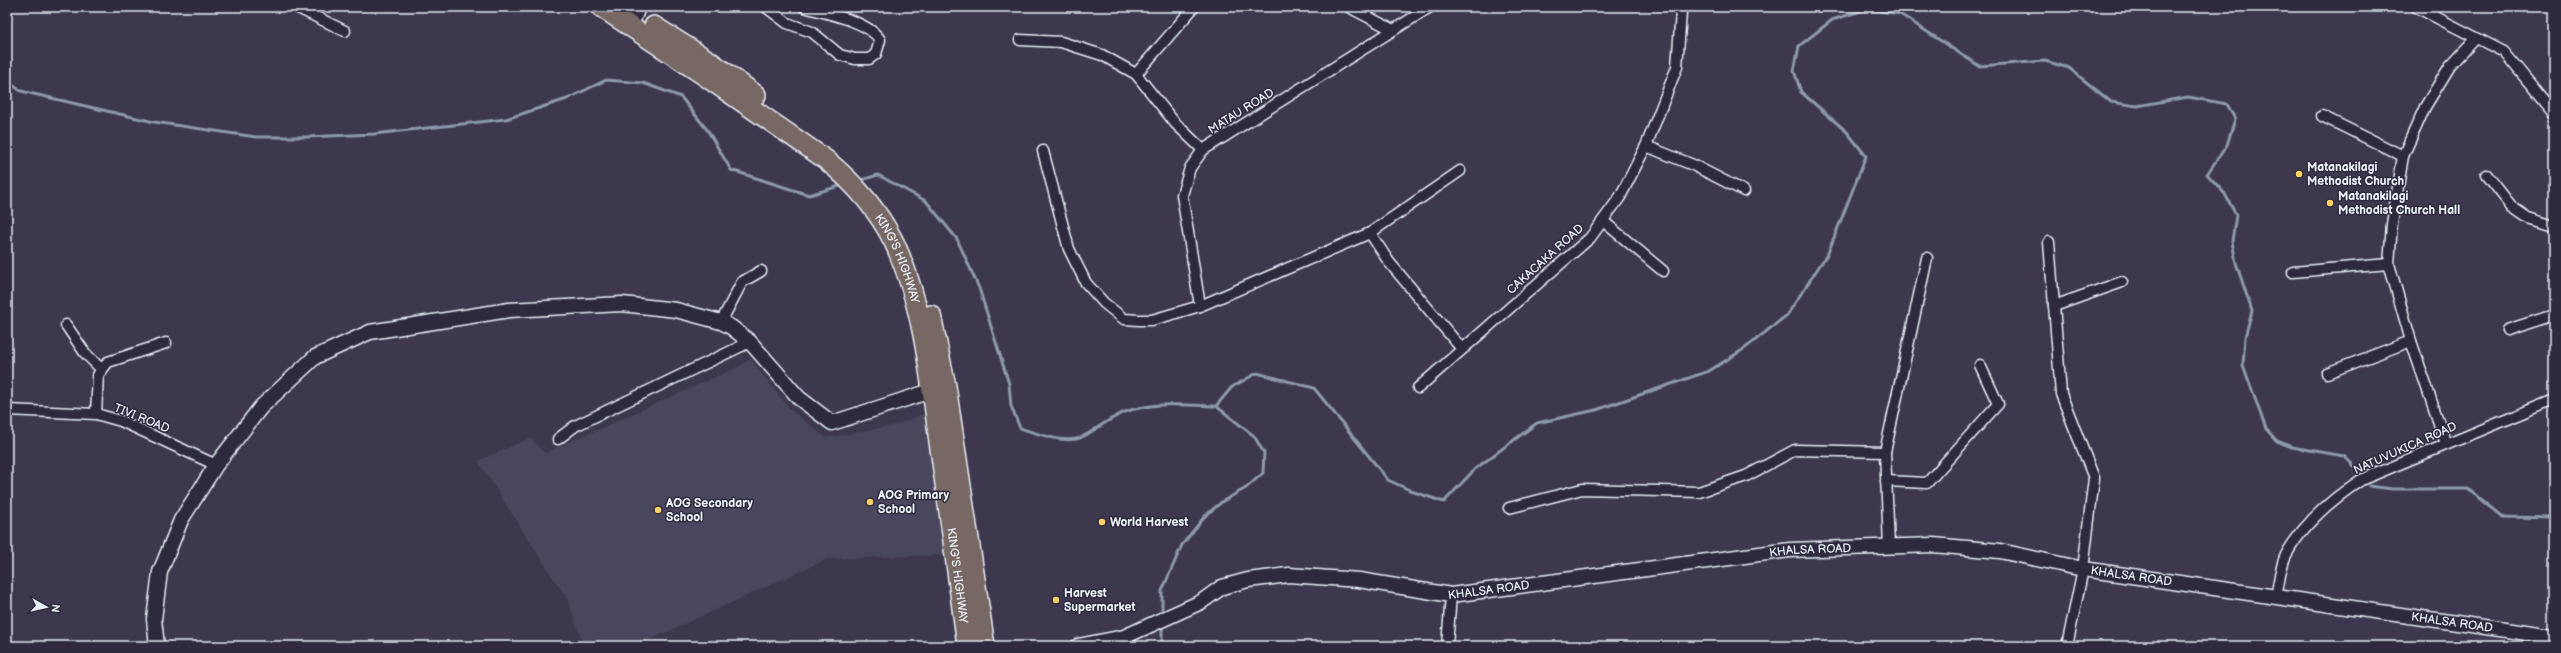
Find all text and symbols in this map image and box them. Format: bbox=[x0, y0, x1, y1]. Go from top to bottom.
street label: MATAU ROAD bbox=[1206, 85, 1277, 138]
place label: Matanakilagi Methodist Church bbox=[2307, 160, 2404, 189]
marker: Matanakilagi Methodist Church bbox=[2294, 169, 2304, 179]
place label: Matanakilagi Methodist Church Hall bbox=[2338, 189, 2460, 218]
marker: Matanakilagi Methodist Church Hall bbox=[2325, 198, 2335, 208]
street label: KING'S HIGHWAY bbox=[871, 211, 923, 306]
street label: CAKACAKA ROAD bbox=[1504, 221, 1587, 298]
street label: TIVI ROAD bbox=[112, 401, 172, 437]
street label: NATUVUKICA ROAD bbox=[2351, 419, 2459, 478]
place label: AOG Primary School bbox=[877, 488, 949, 517]
place label: AOG Secondary School bbox=[665, 496, 753, 525]
marker: AOG Primary School bbox=[865, 497, 875, 507]
marker: AOG Secondary School bbox=[653, 505, 663, 515]
place label: World Harvest bbox=[1110, 515, 1188, 530]
marker: World Harvest bbox=[1097, 517, 1107, 527]
street label: KING'S HIGHWAY bbox=[943, 527, 971, 625]
street label: KHALSA ROAD bbox=[1768, 541, 1852, 561]
street label: KHALSA ROAD bbox=[2090, 563, 2173, 590]
street label: KHALSA ROAD bbox=[1447, 578, 1531, 603]
place label: Harvest Supermarket bbox=[1064, 586, 1135, 615]
north arrow bbox=[26, 587, 66, 627]
marker: Harvest Supermarket bbox=[1051, 595, 1061, 605]
text: N bbox=[48, 603, 62, 613]
street label: KHALSA ROAD bbox=[2410, 609, 2494, 636]

